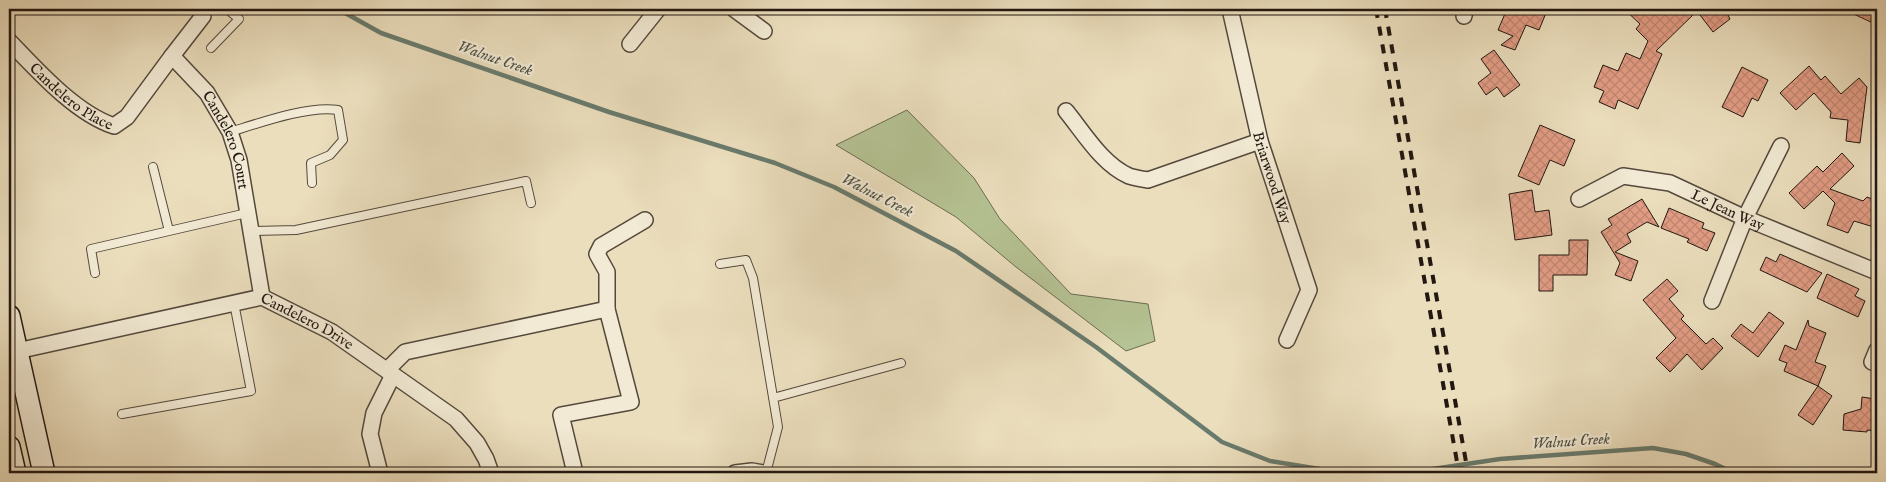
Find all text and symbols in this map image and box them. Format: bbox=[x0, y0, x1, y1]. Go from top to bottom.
water label: Walnut Creek bbox=[455, 37, 536, 81]
street label: Candelero Place bbox=[26, 59, 116, 134]
street label: Candelero Court bbox=[198, 87, 253, 191]
street label: Briarwood Way bbox=[1249, 130, 1296, 227]
water label: Walnut Creek bbox=[838, 169, 917, 223]
street label: Le Jean Way bbox=[1688, 185, 1768, 235]
street label: Candelero Drive bbox=[258, 288, 357, 354]
water label: Walnut Creek bbox=[1531, 429, 1611, 455]

